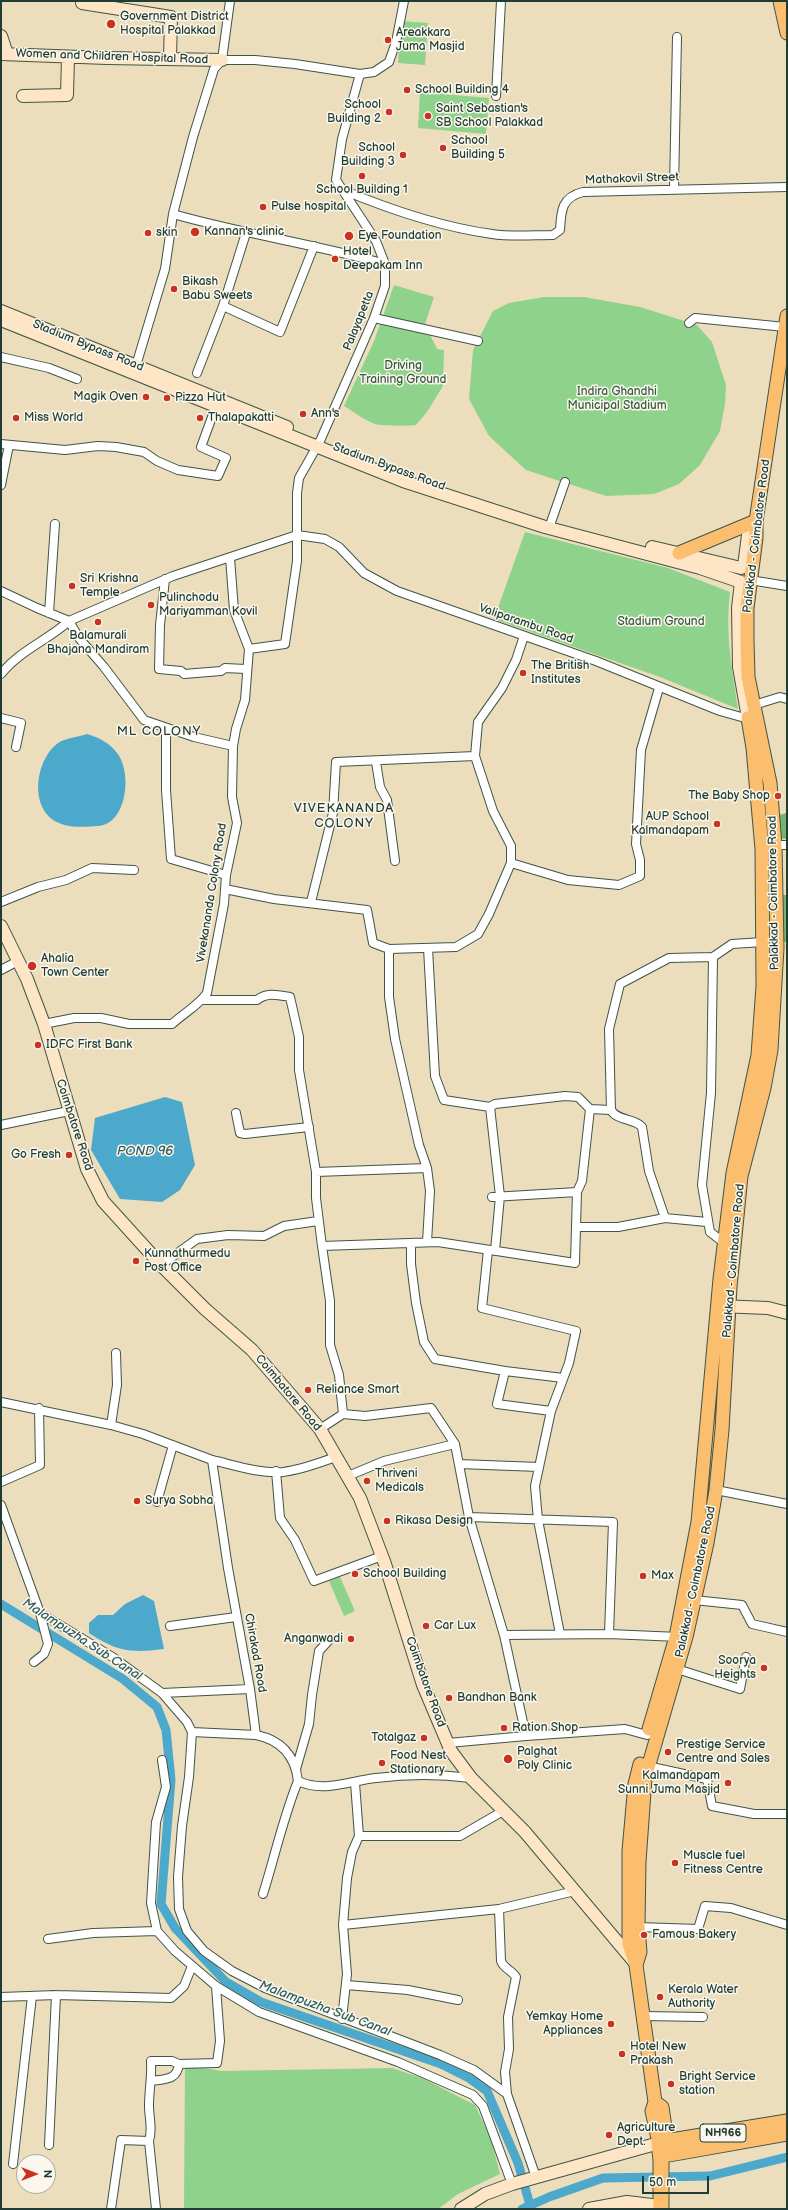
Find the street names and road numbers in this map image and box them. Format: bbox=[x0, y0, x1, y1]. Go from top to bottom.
street label: Women and Children Hospital Road bbox=[15, 46, 209, 68]
street label: Mathakovil Street bbox=[585, 170, 679, 188]
street label: Palayapetta bbox=[341, 289, 377, 353]
street label: Stadium Bypass Road bbox=[30, 317, 146, 375]
street label: Stadium Bypass Road bbox=[331, 440, 447, 494]
street label: Palakkad - Coimbatore Road bbox=[740, 458, 774, 614]
street label: Valiparambu Road bbox=[477, 601, 575, 647]
street label: Palakkad - Coimbatore Road bbox=[765, 816, 783, 970]
street label: Vivekananda Colony Road bbox=[194, 822, 230, 964]
street label: Coimbatore Road bbox=[52, 1077, 96, 1173]
street label: Palakkad - Coimbatore Road bbox=[720, 1183, 748, 1339]
street label: Coimbatore Road bbox=[252, 1352, 324, 1434]
street label: Palakkad - Coimbatore Road bbox=[673, 1505, 719, 1659]
street label: Chirakad Road bbox=[241, 1612, 269, 1694]
street label: Coimbatore Road bbox=[402, 1635, 448, 1729]
road number: NH966 bbox=[700, 2124, 746, 2142]

